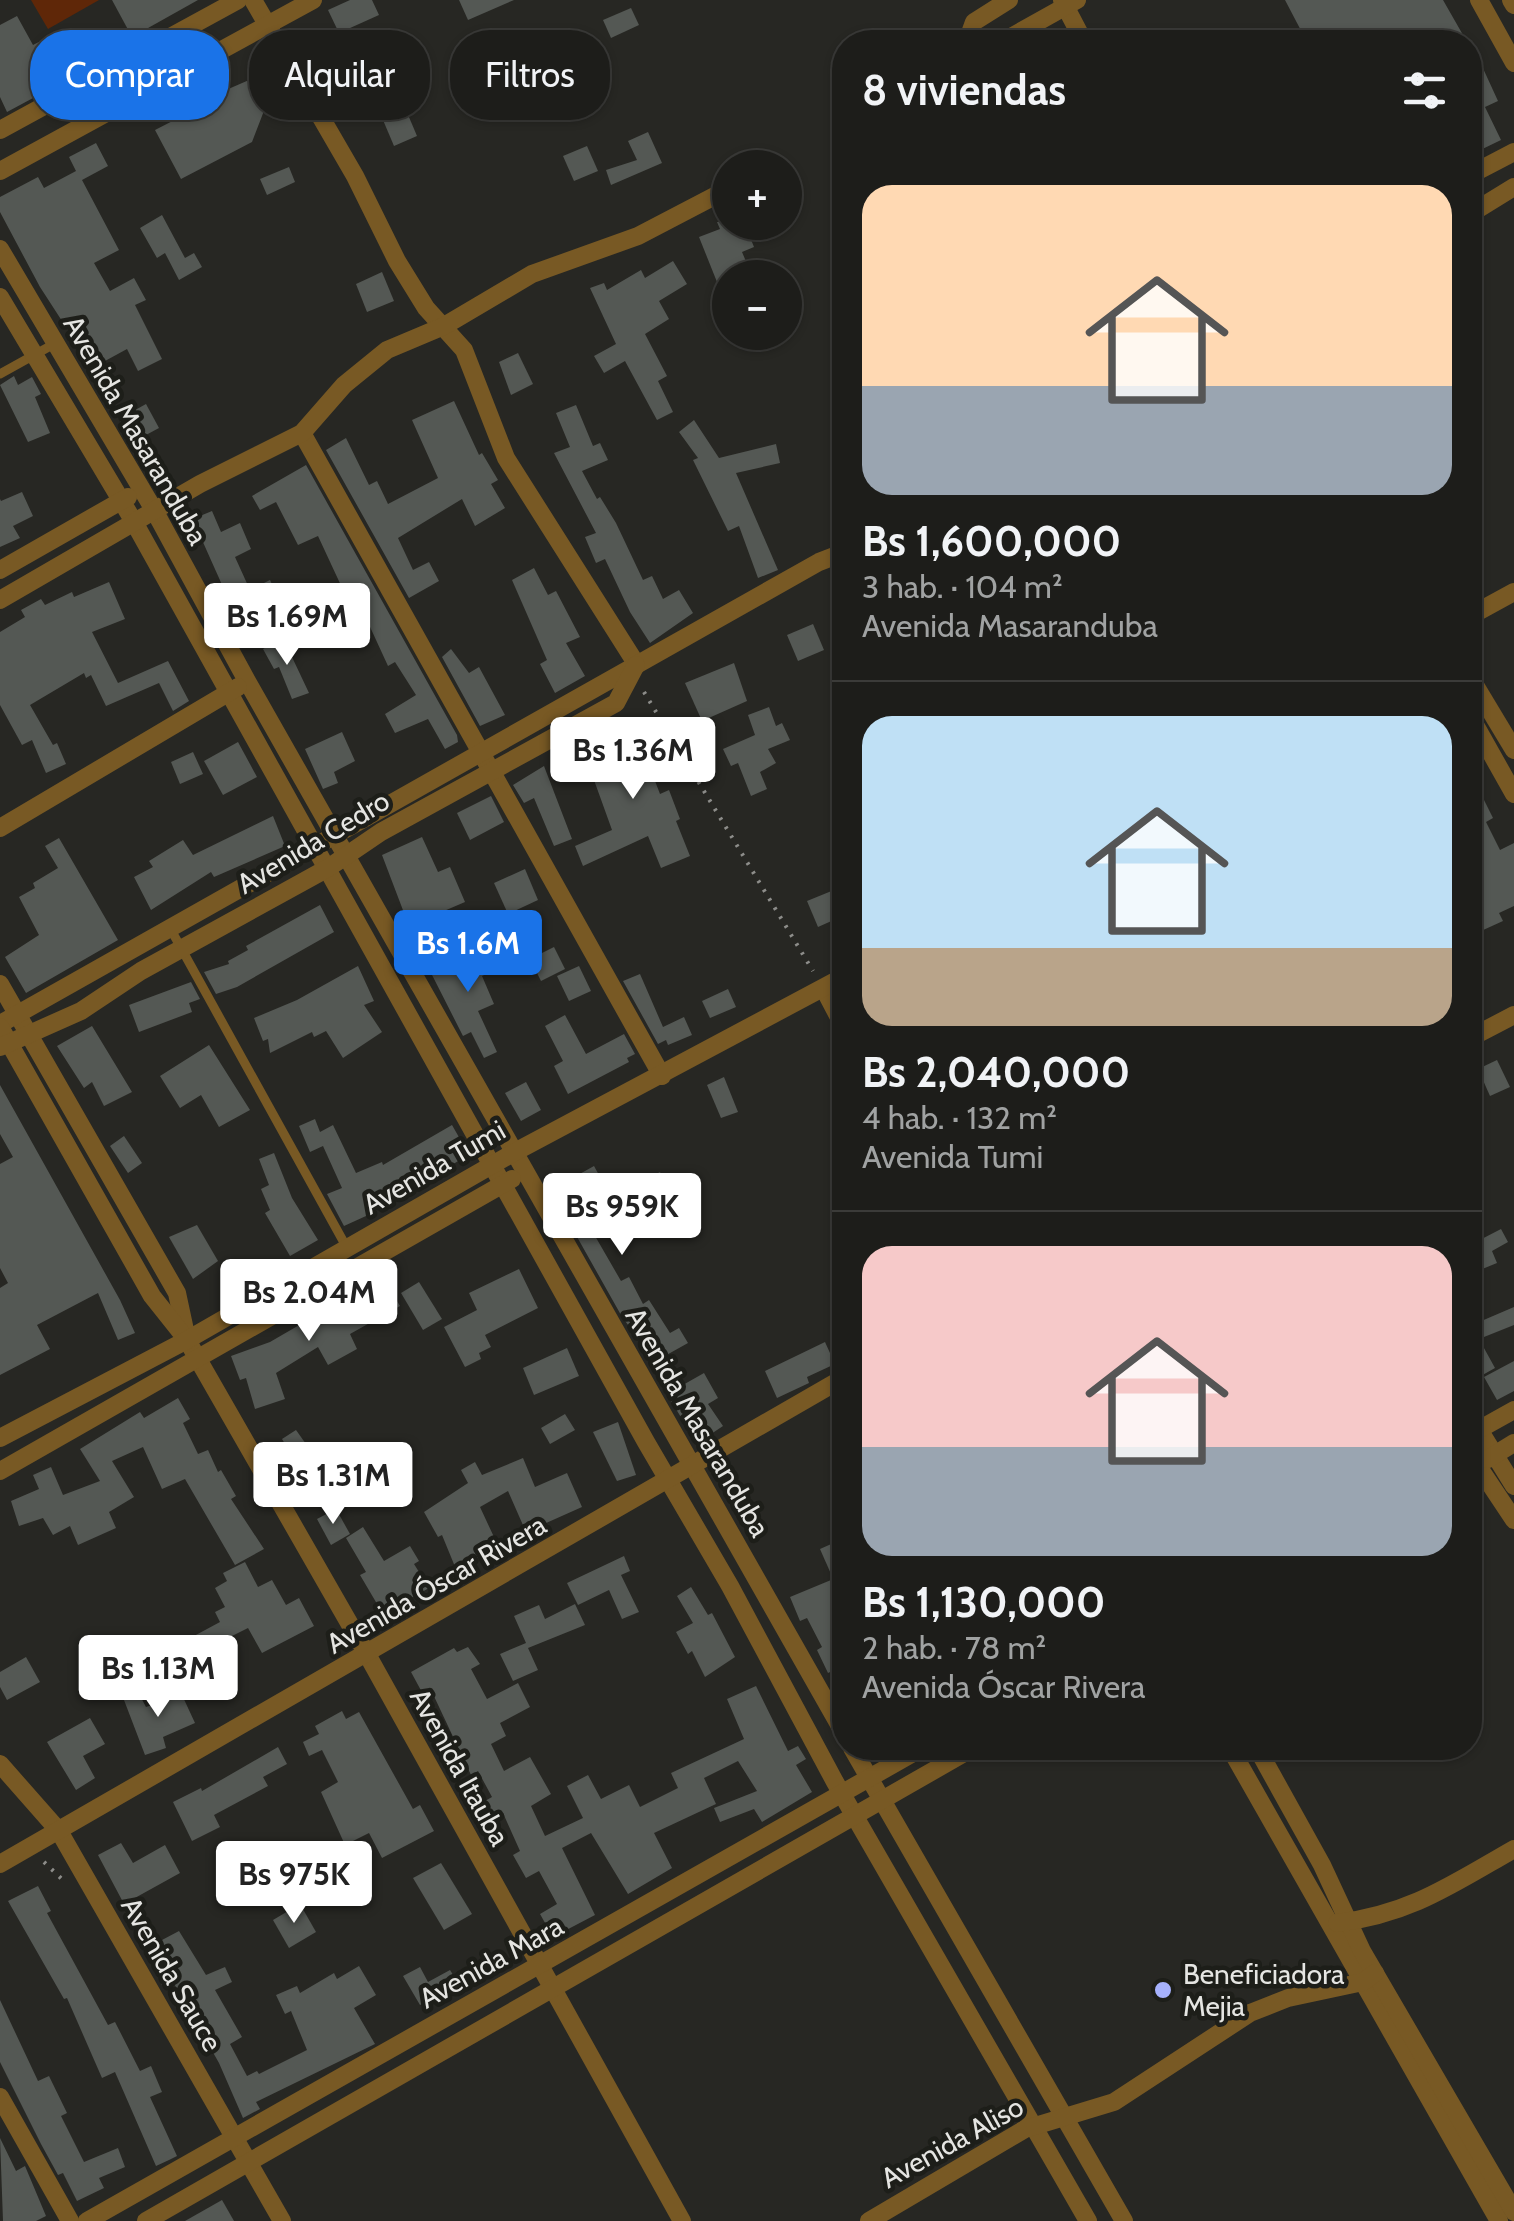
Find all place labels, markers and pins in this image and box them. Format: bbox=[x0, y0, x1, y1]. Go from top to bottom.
pin: Bs 1.69M bbox=[184, 583, 390, 668]
pin: Bs 1.36M bbox=[530, 717, 736, 802]
pin: Bs 1.6M bbox=[376, 910, 560, 995]
pin: Bs 959K bbox=[530, 1173, 714, 1258]
pin: Bs 2.04M bbox=[206, 1259, 412, 1344]
pin: Bs 1.31M bbox=[230, 1442, 436, 1527]
pin: Bs 1.13M bbox=[55, 1635, 261, 1720]
pin: Bs 975K bbox=[202, 1841, 386, 1926]
place label: Beneficiadora Mejia bbox=[1183, 1957, 1345, 2023]
marker: Beneficiadora Mejia bbox=[1152, 1979, 1174, 2001]

